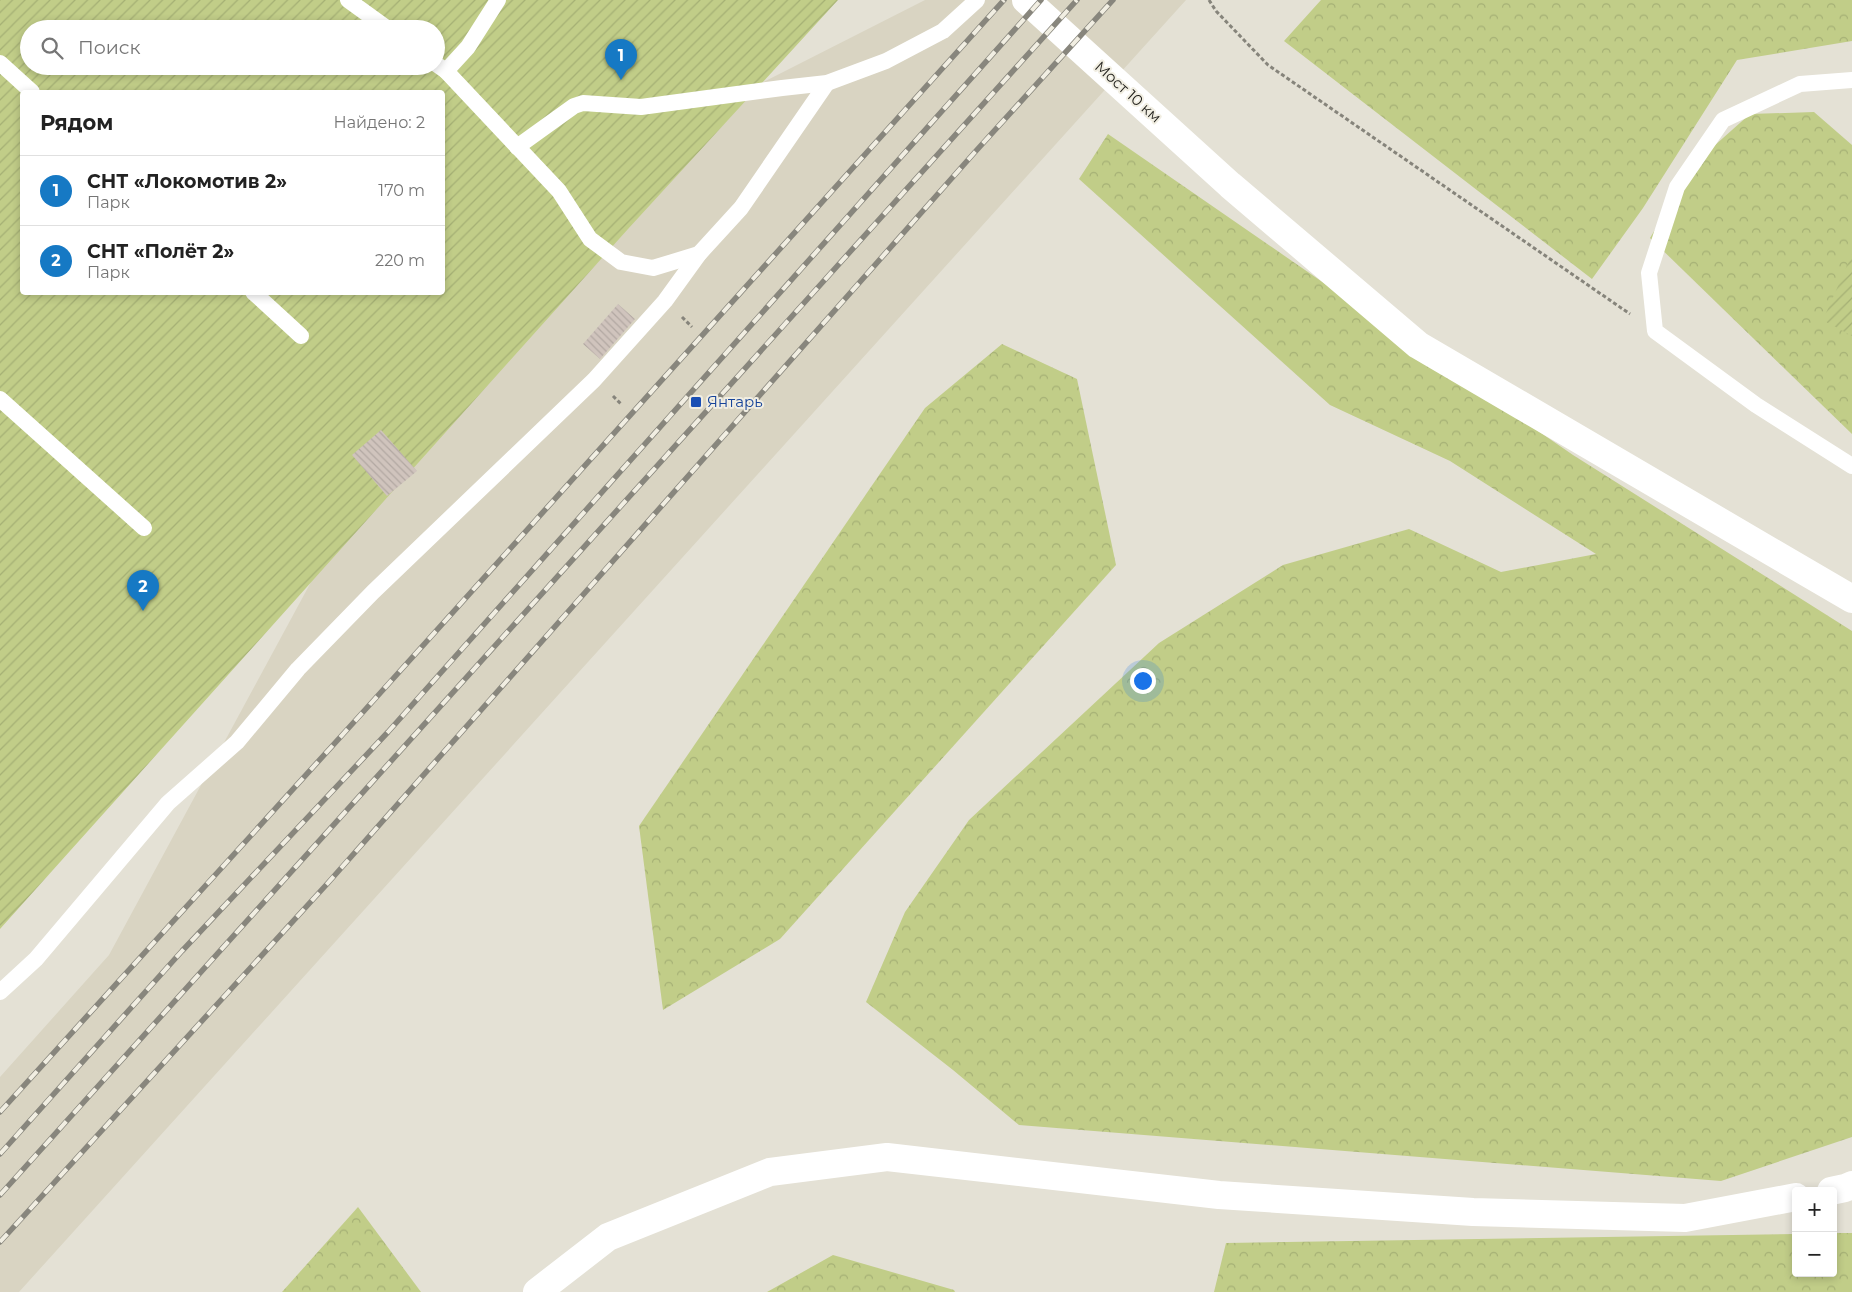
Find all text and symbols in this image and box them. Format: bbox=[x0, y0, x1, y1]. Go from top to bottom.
search box bbox=[20, 20, 445, 75]
icon: search bbox=[38, 34, 66, 62]
text: Поиск bbox=[78, 36, 141, 59]
pin: 1 bbox=[605, 39, 637, 80]
street label: Мост 10 км bbox=[1091, 57, 1166, 127]
text: Рядом bbox=[40, 110, 113, 135]
text: Найдено: 2 bbox=[334, 113, 425, 132]
text: СНТ «Локомотив 2» bbox=[87, 170, 287, 193]
text: 1 bbox=[53, 181, 59, 200]
text: 170 m bbox=[378, 181, 425, 200]
text: Парк bbox=[87, 193, 130, 212]
text: СНТ «Полёт 2» bbox=[87, 240, 234, 263]
text: 2 bbox=[51, 251, 61, 270]
text: 220 m bbox=[375, 251, 425, 270]
text: Парк bbox=[87, 263, 130, 282]
place label: Янтарь bbox=[707, 392, 763, 411]
marker: Янтарь bbox=[689, 395, 703, 409]
pin: 2 bbox=[127, 570, 159, 611]
your location bbox=[1130, 668, 1156, 694]
map controls bbox=[1792, 1187, 1837, 1277]
button: + bbox=[1792, 1187, 1837, 1232]
button: − bbox=[1792, 1232, 1837, 1277]

